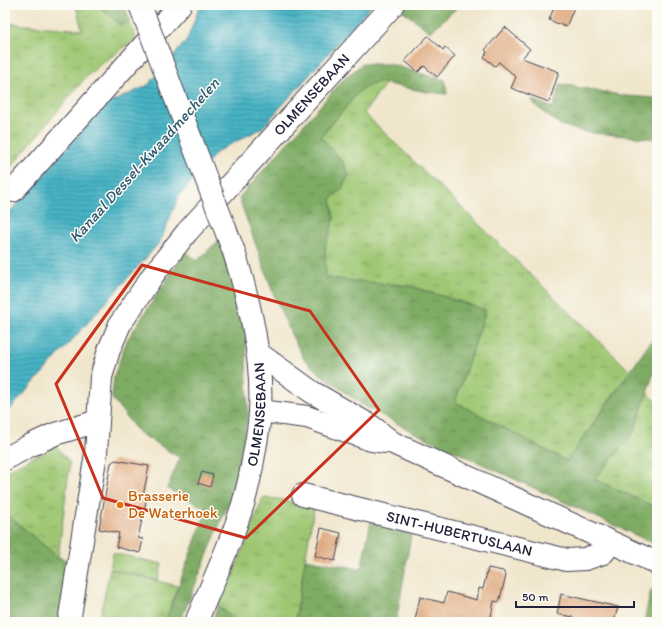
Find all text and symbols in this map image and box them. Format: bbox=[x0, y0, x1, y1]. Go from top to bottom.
street label: OLMENSEBAAN bbox=[270, 50, 353, 140]
water label: Kanaal Dessel-Kwaadmechelen bbox=[65, 73, 224, 246]
street label: OLMENSEBAAN bbox=[243, 362, 269, 468]
place label: Brasserie De Waterhoek bbox=[128, 487, 218, 522]
marker: Brasserie De Waterhoek bbox=[115, 500, 125, 510]
street label: SINT-HUBERTUSLAAN bbox=[384, 507, 534, 560]
scale bar bbox=[516, 583, 634, 609]
text: 50 m bbox=[522, 590, 548, 604]

